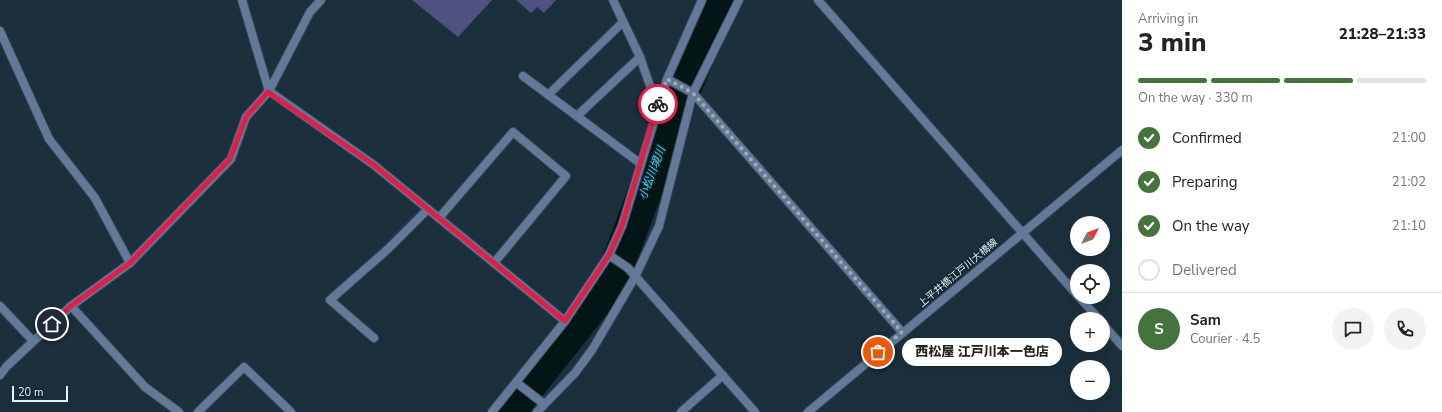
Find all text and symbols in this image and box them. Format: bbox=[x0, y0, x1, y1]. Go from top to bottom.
text: Arriving in bbox=[1138, 10, 1198, 28]
text: 21:28–21:33 bbox=[1339, 24, 1426, 44]
text: 3 min bbox=[1138, 25, 1206, 60]
courier bbox=[638, 84, 678, 124]
text: On the way · 330 m bbox=[1138, 89, 1253, 107]
icon: bike bbox=[647, 93, 669, 115]
icon: check bbox=[1138, 127, 1160, 149]
text: Confirmed bbox=[1172, 128, 1242, 148]
text: 21:00 bbox=[1392, 129, 1426, 147]
water label: 小松川境川 bbox=[635, 144, 669, 201]
icon: check bbox=[1138, 171, 1160, 193]
text: Preparing bbox=[1172, 172, 1237, 192]
text: 21:02 bbox=[1392, 173, 1426, 191]
icon: check bbox=[1138, 215, 1160, 237]
north arrow bbox=[1070, 216, 1110, 256]
map controls bbox=[1070, 216, 1110, 400]
text: On the way bbox=[1172, 216, 1250, 236]
text: 21:10 bbox=[1392, 217, 1426, 235]
street label: 上平井橋江戸川大橋線 bbox=[915, 235, 1001, 311]
text: Delivered bbox=[1172, 260, 1237, 280]
button: locate bbox=[1070, 264, 1110, 304]
pin bbox=[35, 307, 69, 341]
button: chat bbox=[1332, 308, 1374, 350]
button: phone bbox=[1384, 308, 1426, 350]
text: Sam bbox=[1190, 310, 1221, 330]
button: + bbox=[1070, 312, 1110, 352]
icon: home bbox=[41, 313, 63, 335]
text: S bbox=[1154, 319, 1164, 339]
text: Courier · 4.5 bbox=[1190, 330, 1260, 348]
pin bbox=[861, 335, 895, 369]
callout: 西松屋 江戸川本一色店 bbox=[902, 338, 1062, 366]
icon: bag bbox=[867, 341, 889, 363]
text: 西松屋 江戸川本一色店 bbox=[915, 343, 1049, 361]
button: − bbox=[1070, 360, 1110, 400]
scale bar bbox=[12, 384, 68, 403]
text: 20 m bbox=[18, 385, 43, 400]

